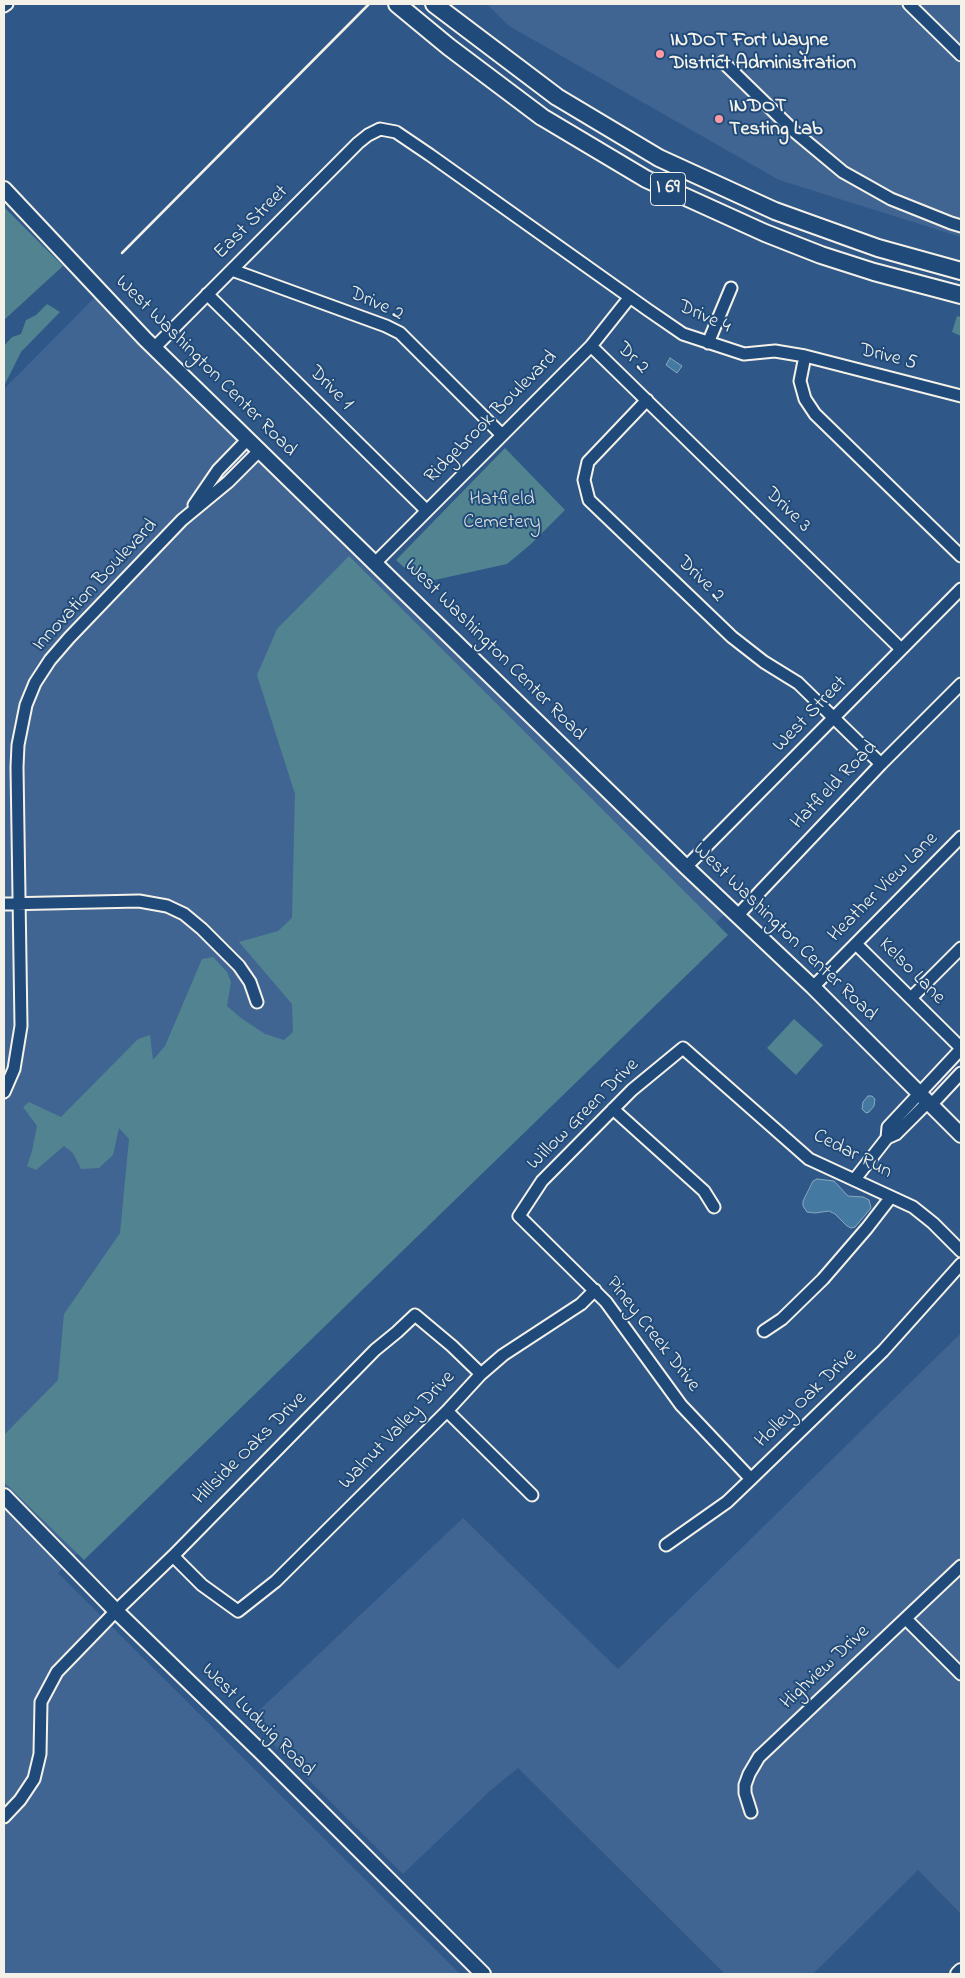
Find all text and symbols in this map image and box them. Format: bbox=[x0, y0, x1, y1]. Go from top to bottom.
place label: INDOT Fort Wayne District Administration bbox=[670, 30, 856, 77]
marker: INDOT Fort Wayne District Administration bbox=[654, 48, 666, 60]
place label: INDOT Testing Lab bbox=[729, 96, 823, 143]
marker: INDOT Testing Lab bbox=[713, 113, 725, 125]
road number: I 69 bbox=[650, 172, 686, 205]
street label: East Street bbox=[210, 181, 294, 265]
street label: West Washington Center Road bbox=[109, 271, 301, 463]
street label: Drive 2 bbox=[345, 283, 407, 327]
street label: Drive 4 bbox=[674, 296, 734, 340]
street label: Dr 2 bbox=[611, 338, 653, 380]
street label: Drive 5 bbox=[857, 339, 919, 377]
street label: Ridgebrook Boulevard bbox=[421, 347, 563, 489]
street label: Drive 1 bbox=[303, 362, 357, 416]
street label: Drive 3 bbox=[759, 483, 815, 539]
park label: Hatfield Cemetery bbox=[463, 489, 541, 536]
street label: Innovation Boulevard bbox=[28, 515, 164, 657]
street label: Drive 2 bbox=[671, 552, 729, 608]
street label: West Washington Center Road bbox=[398, 555, 590, 747]
street label: West Street bbox=[769, 672, 853, 758]
street label: Hatfield Road bbox=[787, 737, 883, 835]
street label: Heather View Lane bbox=[824, 828, 944, 948]
street label: West Washington Center Road bbox=[687, 839, 881, 1027]
street label: Kelso Lane bbox=[873, 934, 949, 1010]
street label: Willow Green Drive bbox=[523, 1054, 645, 1176]
street label: Cedar Run bbox=[808, 1125, 896, 1185]
street label: Piney Creek Drive bbox=[600, 1273, 704, 1397]
street label: Holley Oak Drive bbox=[751, 1344, 863, 1454]
street label: Walnut Valley Drive bbox=[335, 1366, 461, 1496]
street label: Hillside Oaks Drive bbox=[189, 1387, 313, 1511]
street label: Highview Drive bbox=[776, 1621, 876, 1715]
street label: West Ludwig Road bbox=[195, 1659, 319, 1783]

